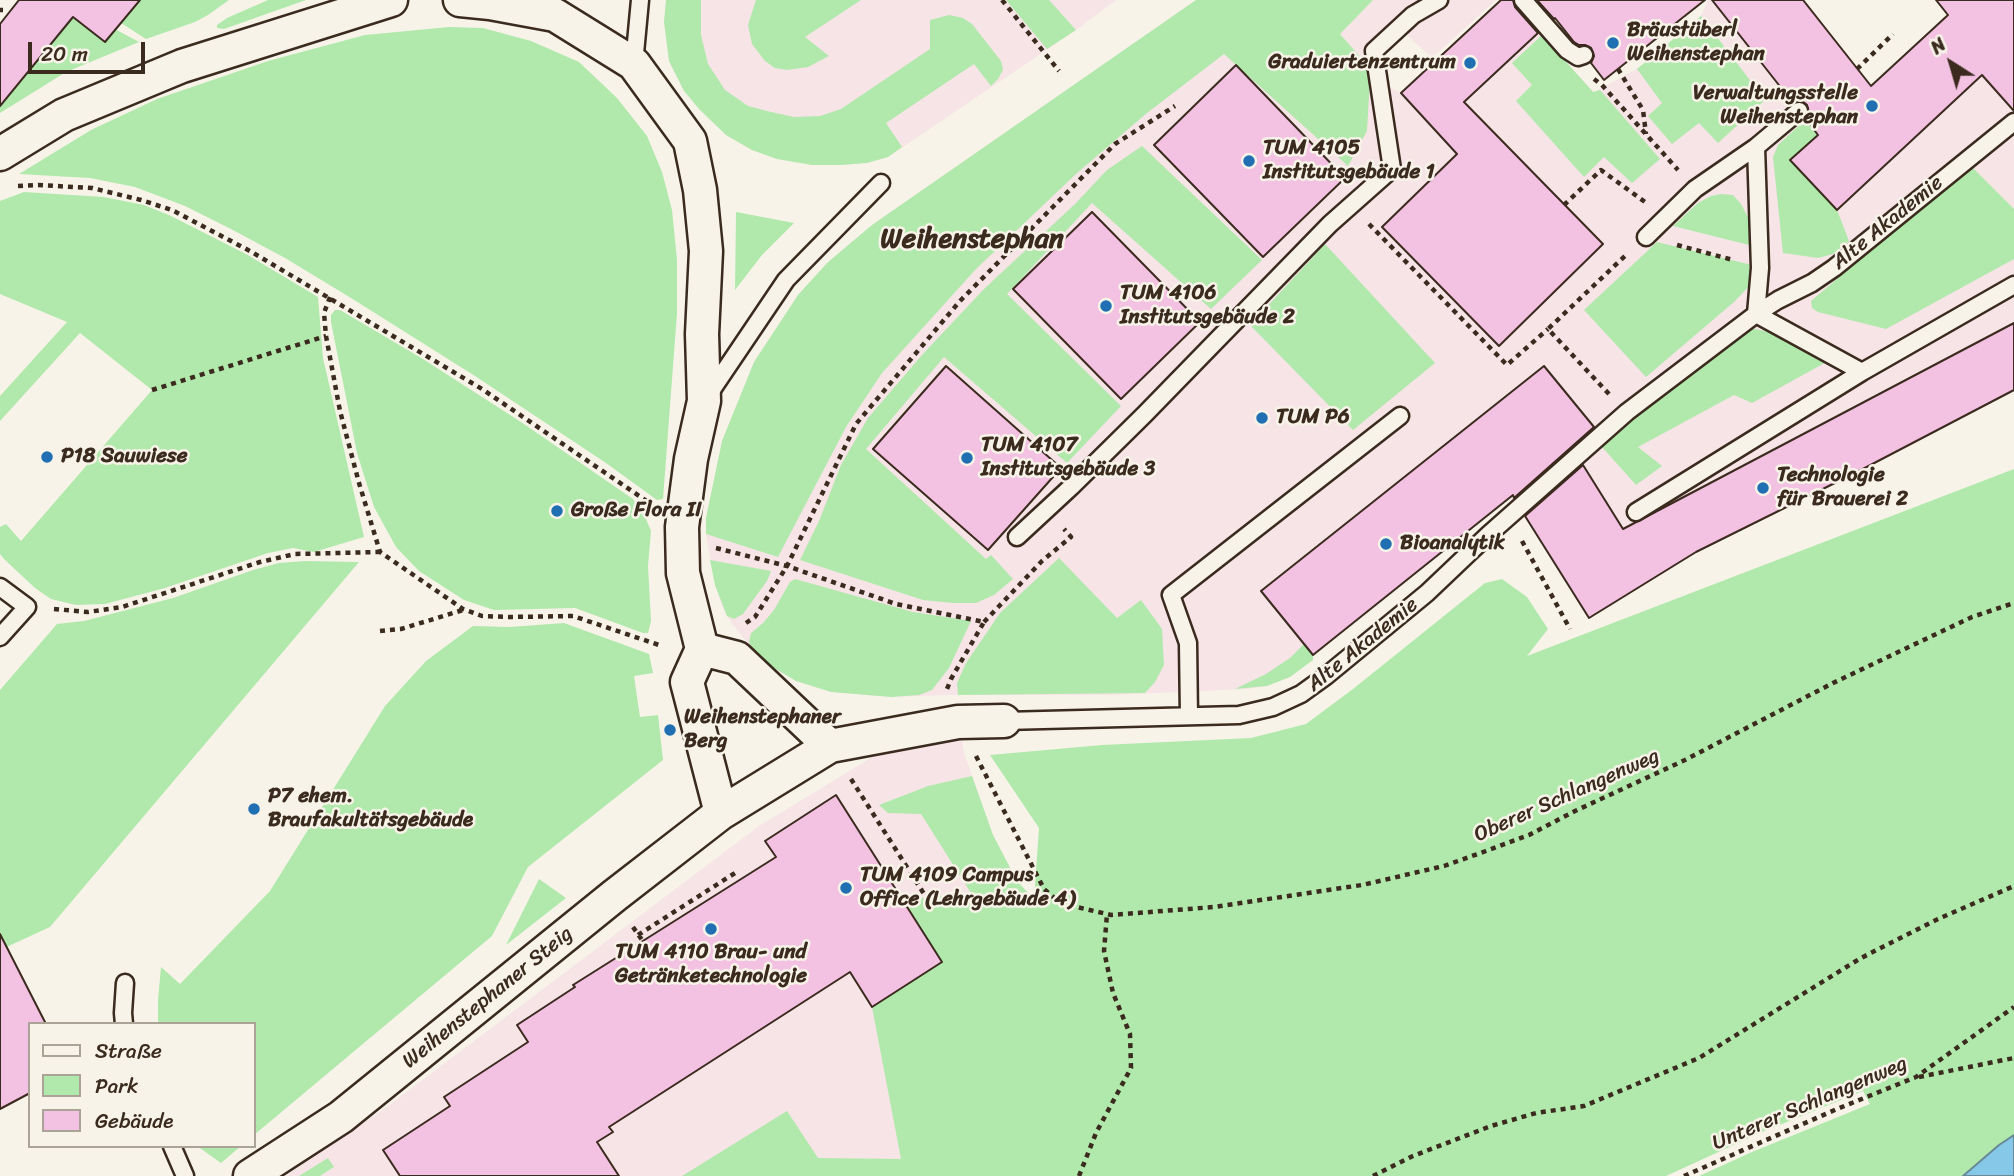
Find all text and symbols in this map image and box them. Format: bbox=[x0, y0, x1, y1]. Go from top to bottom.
place label: Bräustüberl Weihenstephan bbox=[1627, 18, 1765, 68]
scale bar bbox=[32, 28, 149, 72]
north arrow bbox=[1916, 28, 1986, 98]
text: N bbox=[1923, 29, 1953, 63]
text: 20 m bbox=[41, 35, 88, 73]
marker: Bräustüberl Weihenstephan bbox=[1605, 35, 1621, 51]
place label: Graduiertenzentrum bbox=[1268, 50, 1456, 76]
marker: Graduiertenzentrum bbox=[1462, 55, 1478, 71]
place label: Verwaltungsstelle Weihenstephan bbox=[1693, 81, 1858, 131]
marker: Verwaltungsstelle Weihenstephan bbox=[1864, 98, 1880, 114]
place label: TUM 4105 Institutsgebäude 1 bbox=[1263, 136, 1435, 186]
marker: TUM 4105 Institutsgebäude 1 bbox=[1241, 153, 1257, 169]
street label: Alte Akademie bbox=[1828, 171, 1948, 275]
district label: Weihenstephan bbox=[880, 223, 1064, 257]
place label: TUM 4106 Institutsgebäude 2 bbox=[1120, 281, 1295, 331]
marker: TUM 4106 Institutsgebäude 2 bbox=[1098, 298, 1114, 314]
place label: TUM P6 bbox=[1276, 405, 1350, 431]
marker: TUM P6 bbox=[1254, 410, 1270, 426]
place label: TUM 4107 Institutsgebäude 3 bbox=[981, 433, 1155, 483]
place label: P18 Sauwiese bbox=[61, 444, 187, 470]
marker: P18 Sauwiese bbox=[39, 449, 55, 465]
marker: TUM 4107 Institutsgebäude 3 bbox=[959, 450, 975, 466]
place label: Technologie für Brauerei 2 bbox=[1777, 463, 1908, 513]
marker: Technologie für Brauerei 2 bbox=[1755, 480, 1771, 496]
place label: Große Flora II bbox=[571, 498, 702, 524]
marker: Große Flora II bbox=[549, 503, 565, 519]
place label: Bioanalytik bbox=[1400, 531, 1505, 557]
marker: Bioanalytik bbox=[1378, 536, 1394, 552]
street label: Alte Akademie bbox=[1303, 593, 1423, 697]
place label: Weihenstephaner Berg bbox=[684, 705, 840, 755]
marker: Weihenstephaner Berg bbox=[662, 722, 678, 738]
street label: Oberer Schlangenweg bbox=[1471, 744, 1663, 848]
place label: P7 ehem. Braufakultätsgebäude bbox=[268, 784, 473, 834]
marker: P7 ehem. Braufakultätsgebäude bbox=[246, 801, 262, 817]
place label: TUM 4109 Campus Office (Lehrgebäude 4) bbox=[860, 863, 1075, 913]
marker: TUM 4109 Campus Office (Lehrgebäude 4) bbox=[838, 880, 854, 896]
marker: TUM 4110 Brau- und Getränketechnologie bbox=[703, 921, 719, 937]
street label: Weihenstephaner Steig bbox=[398, 922, 578, 1074]
place label: TUM 4110 Brau- und Getränketechnologie bbox=[615, 940, 807, 990]
legend bbox=[28, 1022, 256, 1148]
text: Straße bbox=[95, 1032, 162, 1070]
street label: Unterer Schlangenweg bbox=[1709, 1052, 1911, 1156]
text: Park bbox=[95, 1067, 138, 1105]
text: Gebäude bbox=[95, 1102, 173, 1140]

